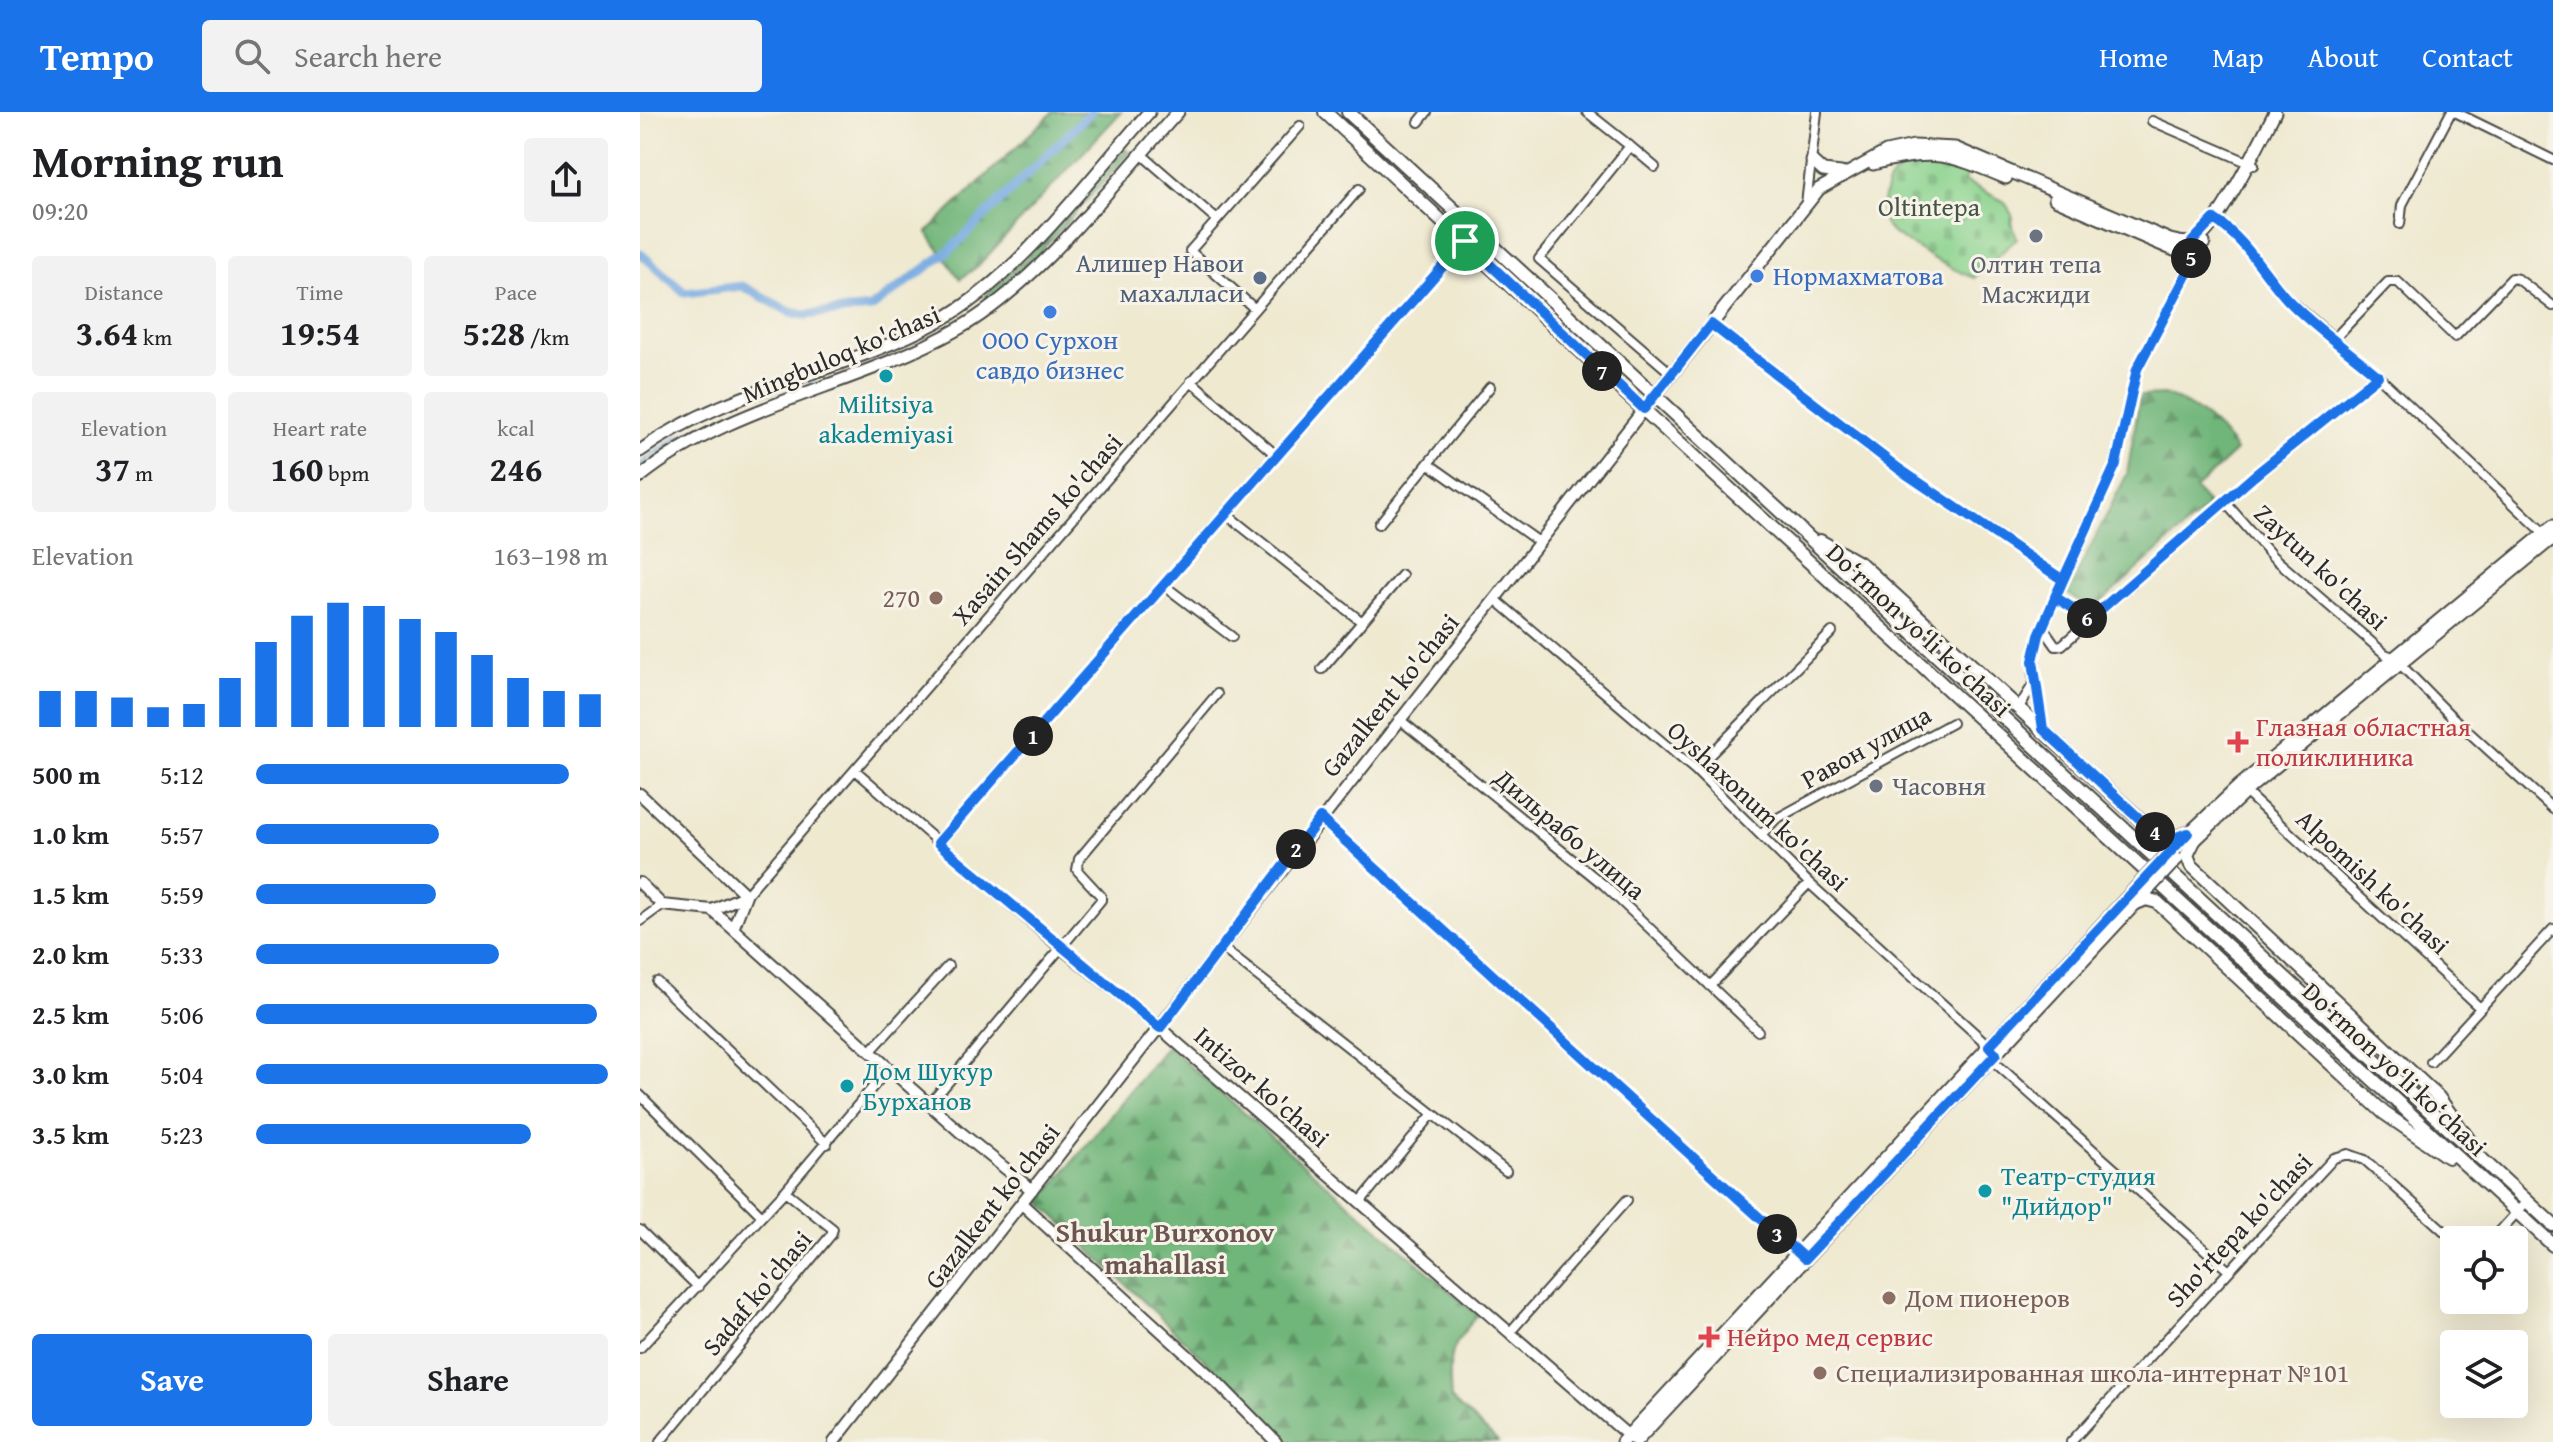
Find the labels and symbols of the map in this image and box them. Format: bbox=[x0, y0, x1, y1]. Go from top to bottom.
park label: Oltintepa bbox=[1878, 187, 1981, 226]
pin bbox=[1431, 207, 1499, 275]
marker: Олтин тепа Масжиди bbox=[2027, 227, 2045, 245]
pin: 5 bbox=[2171, 238, 2211, 278]
place label: Алишер Навои махалласи bbox=[1076, 243, 1244, 312]
place label: Олтин тепа Масжиди bbox=[1971, 244, 2102, 313]
place label: Нормахматова bbox=[1773, 256, 1944, 295]
marker: Нормахматова bbox=[1748, 267, 1766, 285]
marker: Алишер Навои махалласи bbox=[1251, 269, 1269, 287]
street label: Mingbuloq ko'chasi bbox=[736, 294, 946, 413]
marker: ООО Сурхон савдо бизнес bbox=[1041, 303, 1059, 321]
place label: ООО Сурхон савдо бизнес bbox=[976, 320, 1124, 389]
pin: 7 bbox=[1582, 351, 1622, 391]
marker: Militsiya akademiyasi bbox=[877, 367, 895, 385]
place label: Militsiya akademiyasi bbox=[819, 384, 953, 453]
street label: Xasain Shams ko'chasi bbox=[942, 424, 1131, 633]
street label: Zaytun ko'chasi bbox=[2246, 494, 2397, 639]
street label: Do‘rmon yo‘li ko‘chasi bbox=[1818, 533, 2021, 726]
place label: 270 bbox=[882, 578, 920, 617]
marker: 270 bbox=[927, 589, 945, 607]
pin: 6 bbox=[2067, 598, 2107, 638]
street label: Gazalkent ko'chasi bbox=[1311, 604, 1468, 785]
street label: Равон улица bbox=[1794, 694, 1938, 798]
place label: Глазная областная поликлиника bbox=[2256, 707, 2471, 776]
street label: Oyshaxonum ko'chasi bbox=[1659, 711, 1858, 900]
pin: 1 bbox=[1013, 716, 1053, 756]
marker: Глазная областная поликлиника bbox=[2227, 731, 2249, 753]
street label: Дильрабо улица bbox=[1485, 758, 1655, 909]
place label: Часовня bbox=[1892, 766, 1986, 805]
marker: Часовня bbox=[1867, 777, 1885, 795]
street label: Alpomish ko'chasi bbox=[2288, 800, 2459, 963]
pin: 4 bbox=[2135, 812, 2175, 852]
pin: 2 bbox=[1276, 829, 1316, 869]
street label: Do‘rmon yo‘li ko‘chasi bbox=[2294, 972, 2497, 1165]
street label: Intizor ko'chasi bbox=[1186, 1017, 1339, 1157]
place label: Дом Шукур Бурханов bbox=[862, 1051, 993, 1120]
marker: Дом Шукур Бурханов bbox=[838, 1077, 856, 1095]
street label: Gazalkent ko'chasi bbox=[914, 1114, 1069, 1297]
street label: Sho'rtepa ko'chasi bbox=[2156, 1143, 2321, 1316]
place label: Театр-студия "Дийдор" bbox=[2001, 1156, 2156, 1225]
marker: Театр-студия "Дийдор" bbox=[1976, 1182, 1994, 1200]
district label: Shukur Burxonov mahallasi bbox=[1056, 1211, 1275, 1284]
pin: 3 bbox=[1757, 1214, 1797, 1254]
street label: Sadaf ko'chasi bbox=[692, 1221, 821, 1364]
place label: Дом пионеров bbox=[1904, 1278, 2070, 1317]
marker: Дом пионеров bbox=[1880, 1289, 1898, 1307]
place label: Нейро мед сервис bbox=[1727, 1317, 1933, 1356]
marker: Нейро мед сервис bbox=[1698, 1326, 1720, 1348]
place label: Специализированная школа-интернат №101 bbox=[1836, 1353, 2349, 1392]
marker: Специализированная школа-интернат №101 bbox=[1811, 1364, 1829, 1382]

